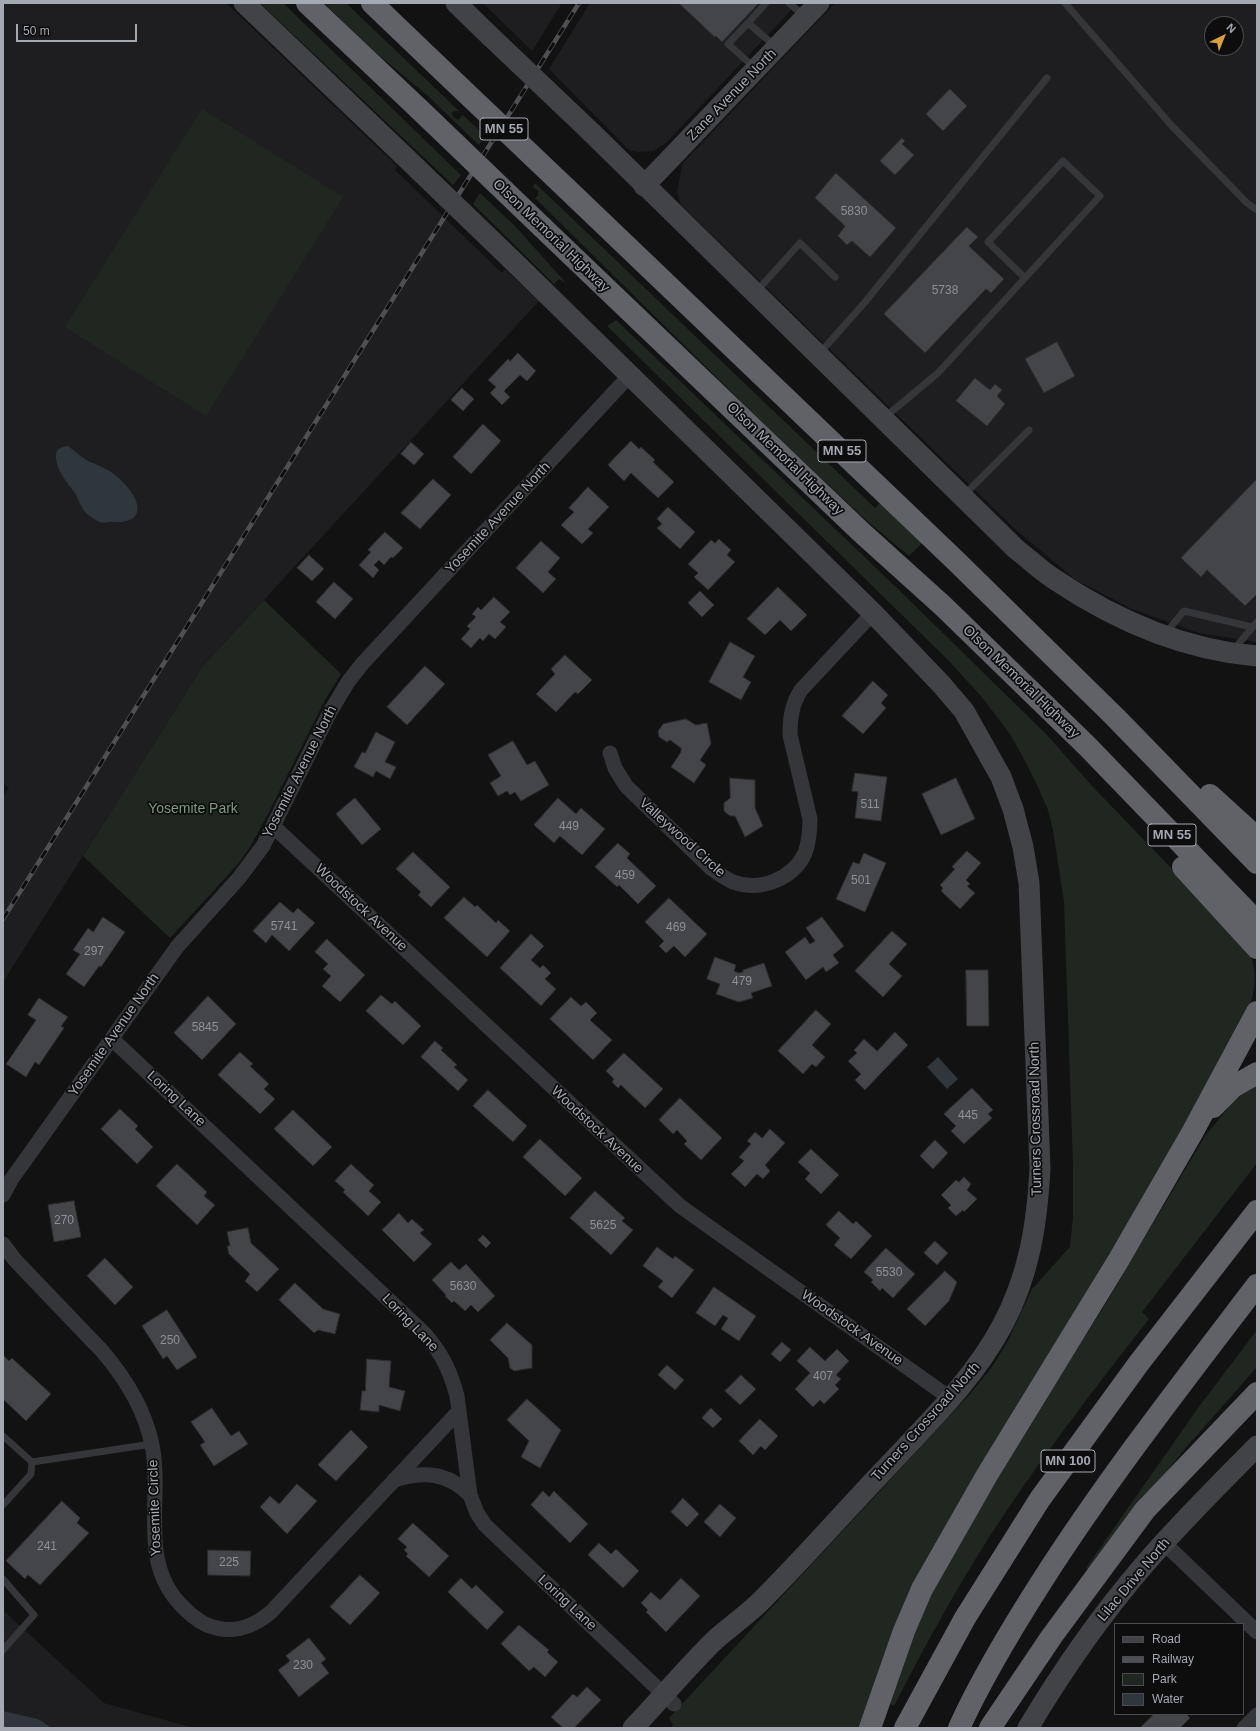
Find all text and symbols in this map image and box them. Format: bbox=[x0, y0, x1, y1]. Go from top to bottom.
scale bar bbox=[18, 16, 139, 42]
north arrow bbox=[1204, 16, 1244, 56]
text: N bbox=[1224, 21, 1238, 35]
text: 50 m bbox=[23, 24, 50, 38]
street label: Zane Avenue North bbox=[684, 46, 780, 144]
road number: MN 55 bbox=[480, 118, 528, 140]
street label: Olson Memorial Highway bbox=[489, 176, 613, 296]
house number: 5830 bbox=[841, 205, 867, 219]
house number: 5738 bbox=[932, 284, 958, 298]
street label: Olson Memorial Highway bbox=[723, 399, 847, 519]
road number: MN 55 bbox=[818, 440, 866, 462]
street label: Yosemite Avenue North bbox=[442, 459, 554, 577]
street label: Olson Memorial Highway bbox=[959, 622, 1083, 742]
street label: Yosemite Avenue North bbox=[259, 703, 341, 841]
street label: Valleywood Circle bbox=[635, 795, 729, 881]
house number: 511 bbox=[860, 798, 880, 812]
park label: Yosemite Park bbox=[148, 801, 238, 817]
house number: 449 bbox=[559, 820, 579, 834]
road number: MN 55 bbox=[1148, 824, 1196, 846]
street label: Woodstock Avenue bbox=[311, 861, 411, 955]
house number: 459 bbox=[615, 869, 635, 883]
house number: 501 bbox=[851, 874, 871, 888]
house number: 5741 bbox=[271, 920, 297, 934]
house number: 469 bbox=[666, 921, 686, 935]
house number: 297 bbox=[84, 945, 104, 959]
street label: Yosemite Avenue North bbox=[65, 970, 163, 1100]
house number: 479 bbox=[732, 975, 752, 989]
house number: 5845 bbox=[192, 1021, 218, 1035]
street label: Turners Crossroad North bbox=[1026, 1042, 1046, 1196]
street label: Loring Lane bbox=[143, 1068, 209, 1130]
street label: Woodstock Avenue bbox=[547, 1083, 647, 1177]
house number: 445 bbox=[958, 1109, 978, 1123]
house number: 270 bbox=[54, 1214, 74, 1228]
house number: 5625 bbox=[590, 1219, 616, 1233]
house number: 5530 bbox=[876, 1266, 902, 1280]
house number: 5630 bbox=[450, 1280, 476, 1294]
street label: Woodstock Avenue bbox=[798, 1287, 906, 1369]
street label: Loring Lane bbox=[378, 1291, 442, 1355]
house number: 250 bbox=[160, 1334, 180, 1348]
street label: Turners Crossroad North bbox=[868, 1359, 984, 1485]
house number: 407 bbox=[813, 1370, 833, 1384]
road number: MN 100 bbox=[1041, 1450, 1095, 1472]
street label: Yosemite Circle bbox=[145, 1459, 165, 1557]
street label: Lilac Drive North bbox=[1094, 1535, 1174, 1625]
house number: 241 bbox=[37, 1540, 57, 1554]
house number: 225 bbox=[219, 1556, 239, 1570]
street label: Loring Lane bbox=[534, 1572, 600, 1634]
legend bbox=[1114, 1623, 1244, 1715]
text: Road bbox=[1152, 1632, 1181, 1646]
text: Railway bbox=[1152, 1652, 1194, 1666]
house number: 230 bbox=[293, 1659, 313, 1673]
text: Park bbox=[1152, 1672, 1177, 1686]
text: Water bbox=[1152, 1692, 1184, 1706]

